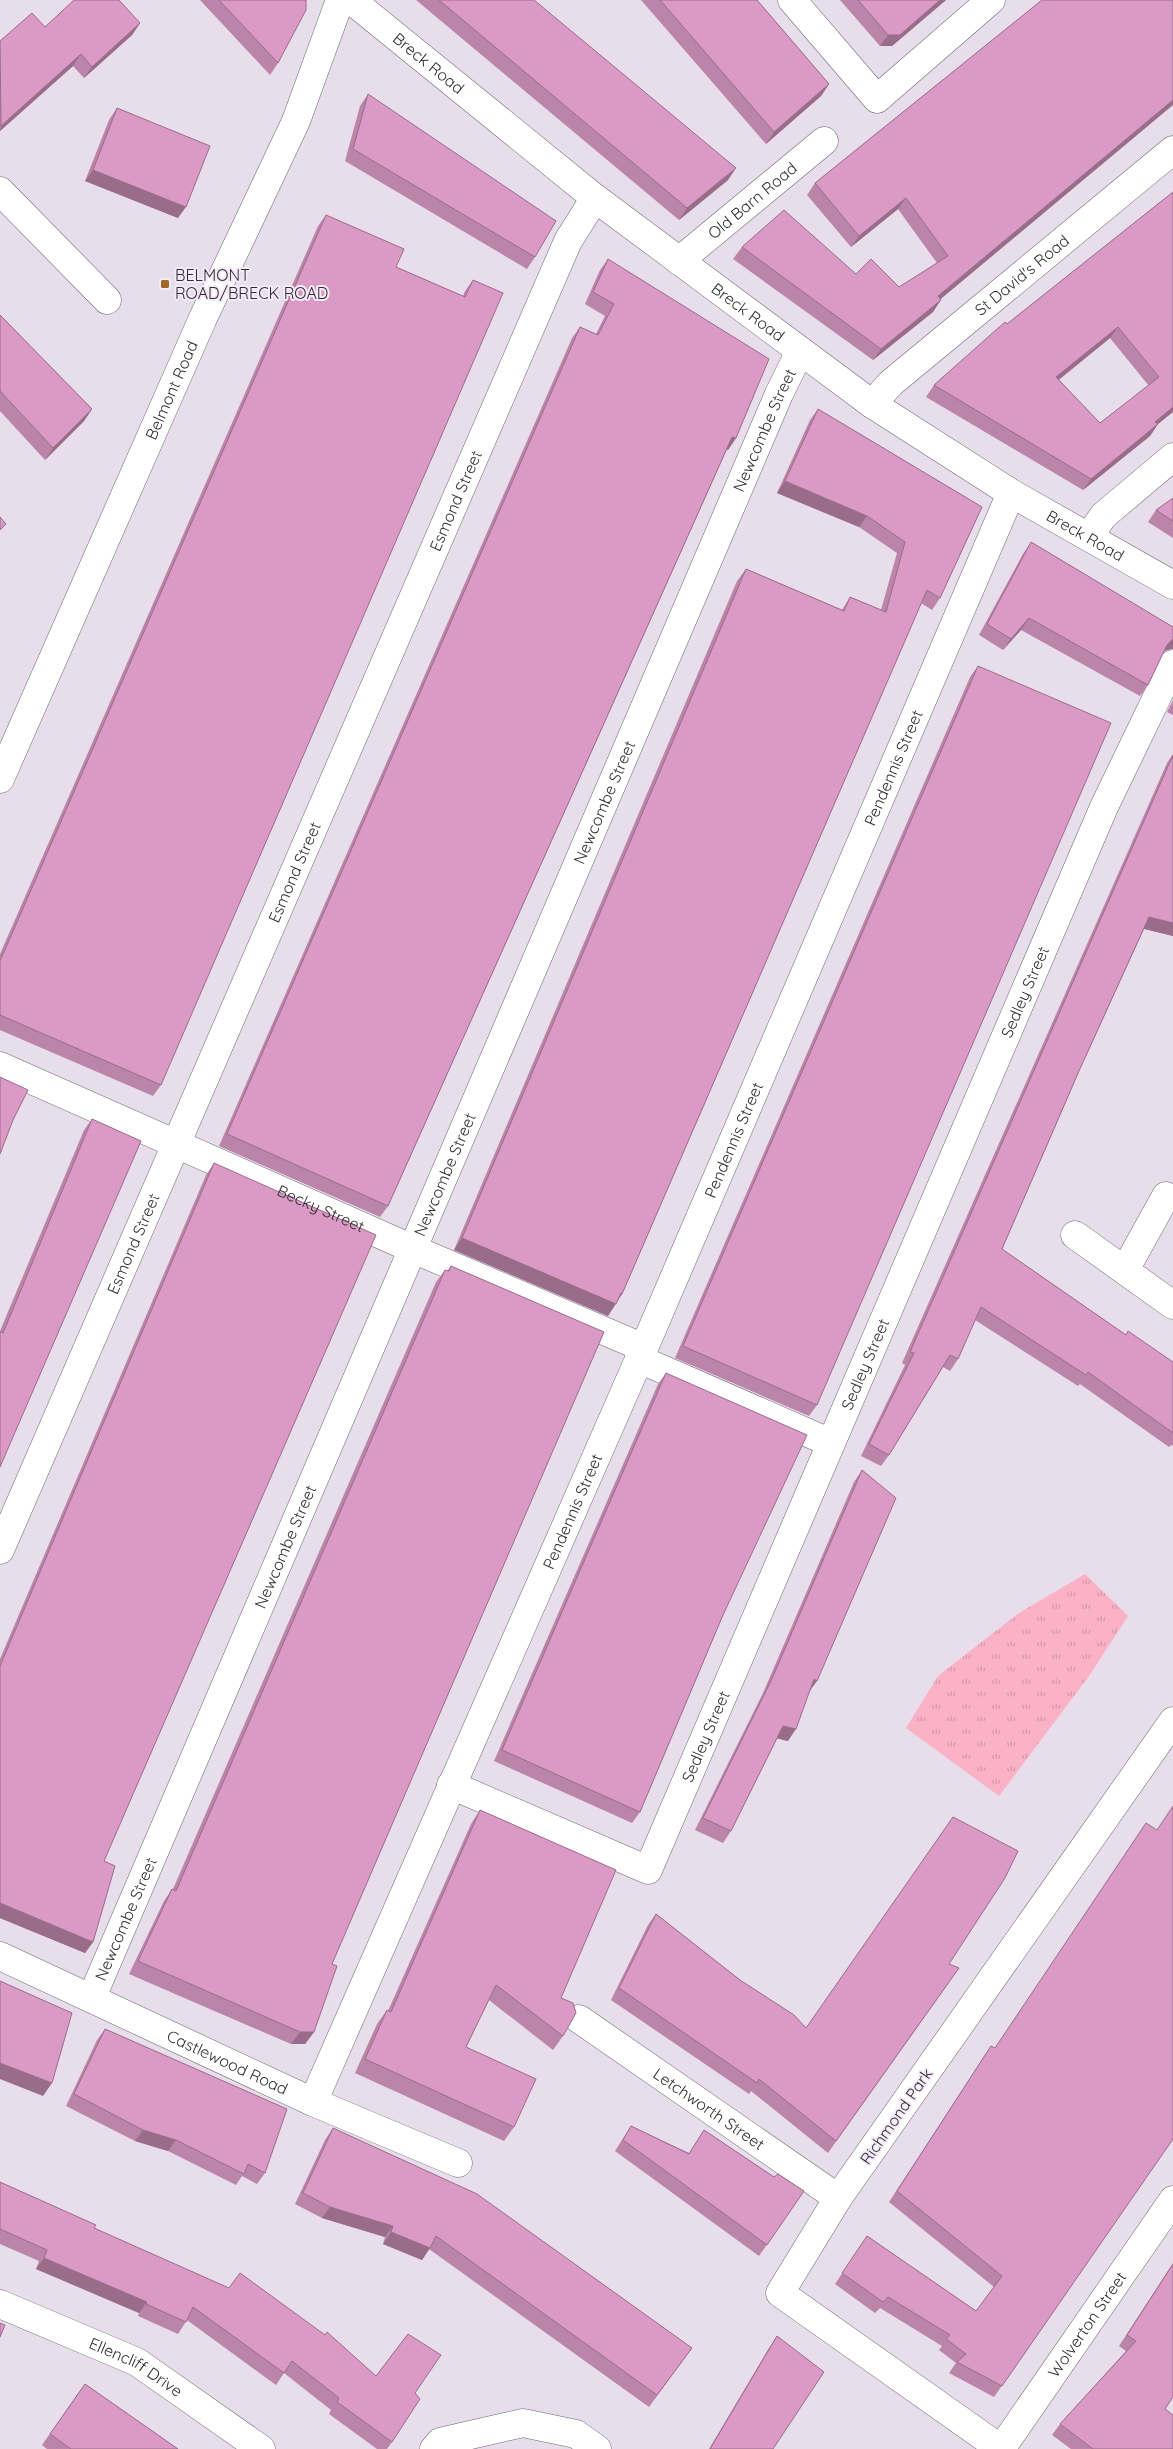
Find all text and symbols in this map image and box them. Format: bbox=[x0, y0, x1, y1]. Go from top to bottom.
street label: Breck Road bbox=[389, 28, 468, 98]
street label: Old Barn Road bbox=[704, 158, 801, 243]
street label: St David's Road bbox=[971, 230, 1073, 320]
place label: BELMONT ROAD/BRECK ROAD bbox=[175, 265, 328, 303]
marker: BELMONT ROAD/BRECK ROAD bbox=[159, 278, 171, 290]
street label: Breck Road bbox=[708, 278, 789, 346]
street label: Belmont Road bbox=[141, 337, 202, 443]
street label: Newcombe Street bbox=[728, 365, 800, 495]
street label: Esmond Street bbox=[425, 447, 486, 554]
street label: Breck Road bbox=[1043, 505, 1128, 565]
street label: Pendennis Street bbox=[859, 707, 927, 829]
street label: Newcombe Street bbox=[569, 737, 639, 867]
street label: Esmond Street bbox=[264, 819, 325, 926]
street label: Sedley Street bbox=[996, 943, 1053, 1041]
street label: Pendennis Street bbox=[700, 1079, 767, 1201]
street label: Newcombe Street bbox=[409, 1110, 480, 1239]
street label: Becky Street bbox=[274, 1180, 368, 1236]
street label: Esmond Street bbox=[102, 1190, 164, 1297]
street label: Sedley Street bbox=[837, 1315, 893, 1413]
street label: Pendennis Street bbox=[538, 1451, 606, 1572]
street label: Newcombe Street bbox=[250, 1482, 320, 1611]
street label: Sedley Street bbox=[677, 1688, 734, 1785]
street label: Newcombe Street bbox=[90, 1854, 161, 1984]
street label: Castlewood Road bbox=[164, 2025, 291, 2099]
street label: Letchworth Street bbox=[649, 2063, 769, 2154]
street label: Richmond Park bbox=[855, 2064, 937, 2168]
street label: Wolverton Street bbox=[1043, 2268, 1131, 2381]
street label: Ellencliff Drive bbox=[86, 2333, 187, 2401]

